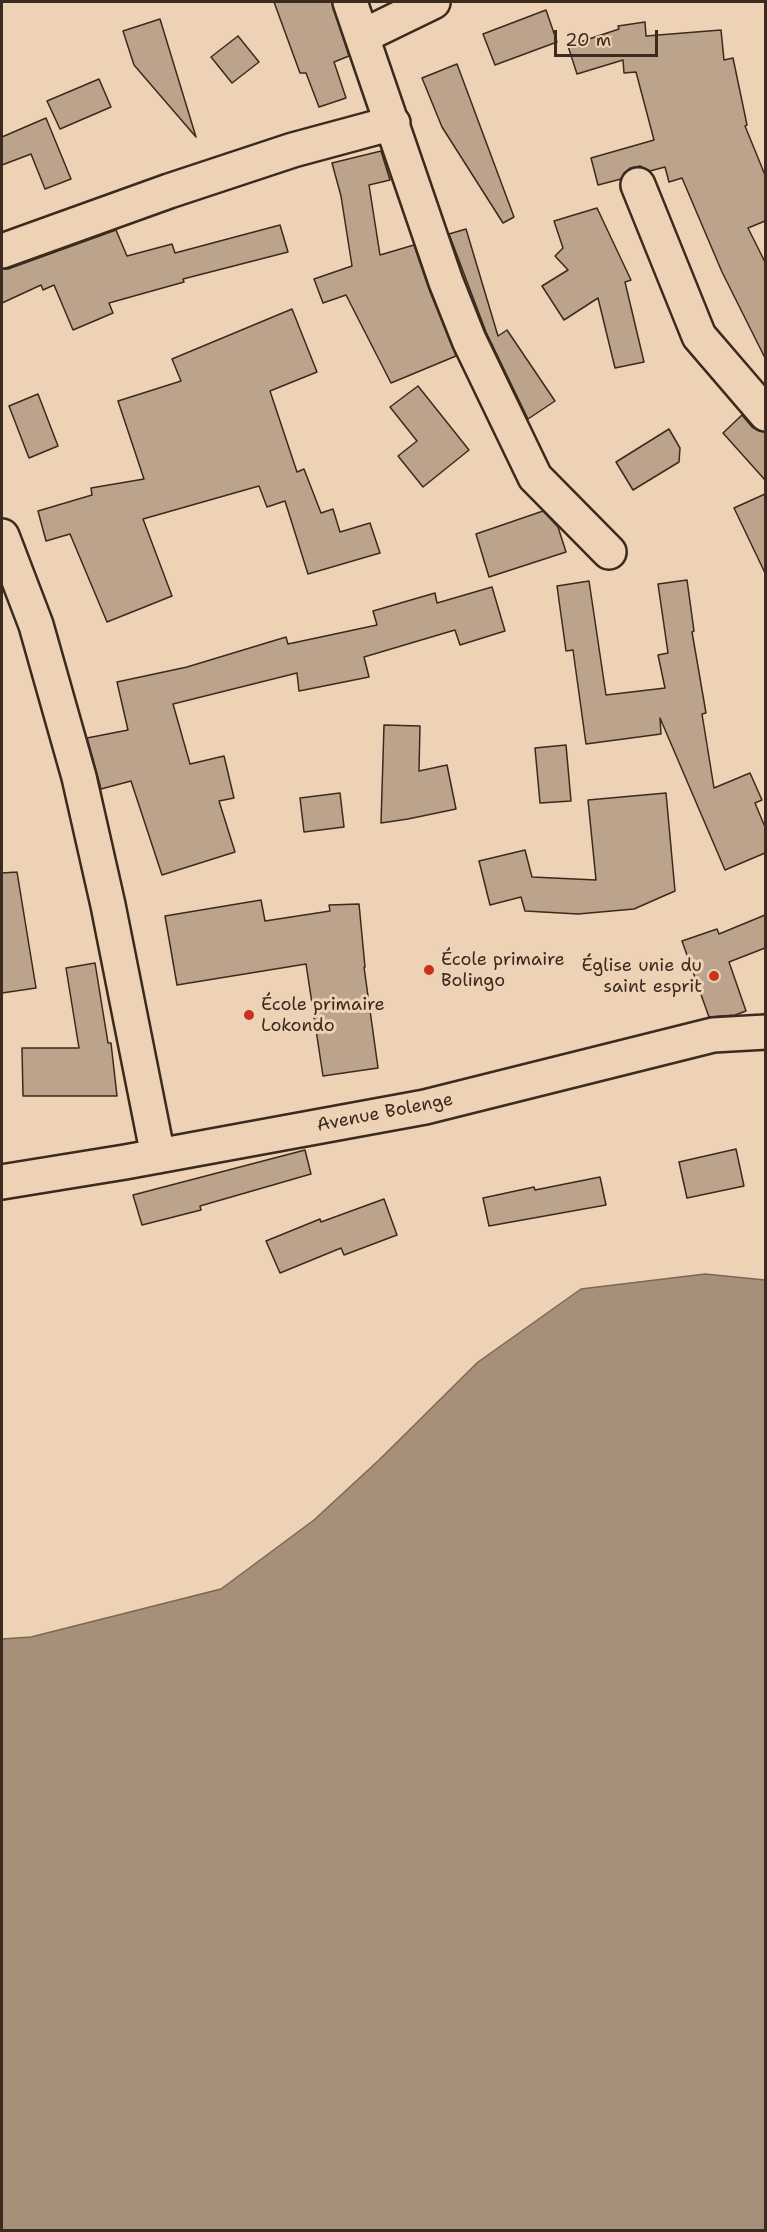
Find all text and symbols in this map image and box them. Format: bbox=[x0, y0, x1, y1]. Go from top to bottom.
scale bar bbox=[557, 18, 660, 56]
text: 20 m bbox=[565, 28, 611, 52]
place label: École primaire Bolingo bbox=[441, 949, 565, 992]
place label: Église unie du saint esprit bbox=[582, 955, 702, 998]
marker: École primaire Bolingo bbox=[422, 963, 436, 977]
marker: Église unie du saint esprit bbox=[707, 969, 721, 983]
place label: École primaire Lokondo bbox=[261, 994, 385, 1036]
marker: École primaire Lokondo bbox=[242, 1008, 256, 1022]
street label: Avenue Bolenge bbox=[315, 1089, 455, 1137]

